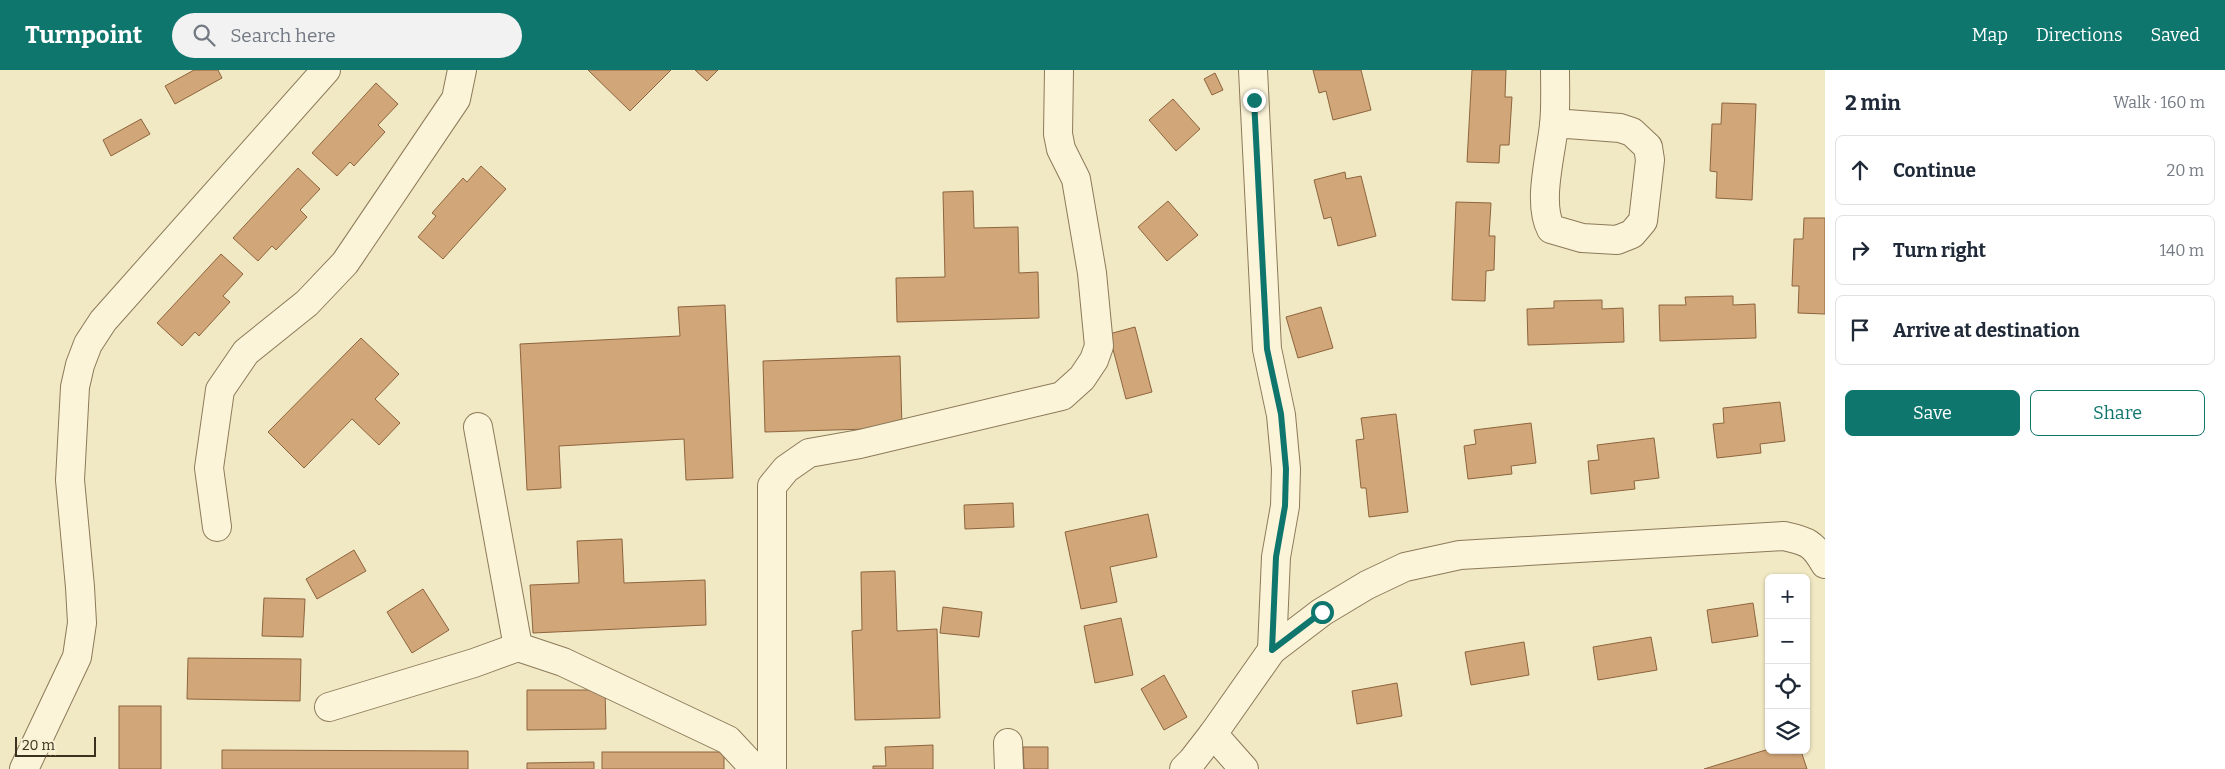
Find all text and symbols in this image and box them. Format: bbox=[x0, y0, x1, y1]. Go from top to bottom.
search box bbox=[172, 13, 522, 58]
text: Turnpoint bbox=[25, 21, 142, 49]
icon: search bbox=[190, 21, 218, 49]
text: Search here bbox=[230, 24, 336, 47]
text: Map bbox=[1972, 24, 2008, 46]
text: Directions bbox=[2036, 24, 2123, 46]
text: Saved bbox=[2151, 24, 2200, 46]
route end bbox=[1243, 89, 1266, 112]
text: 2 min bbox=[1845, 90, 1901, 116]
text: Walk · 160 m bbox=[2113, 93, 2205, 112]
icon: ahead bbox=[1846, 156, 1874, 184]
text: Continue bbox=[1893, 159, 1976, 182]
text: 20 m bbox=[2167, 161, 2204, 180]
icon: right bbox=[1846, 236, 1874, 264]
text: Turn right bbox=[1893, 239, 1986, 262]
text: 140 m bbox=[2159, 241, 2204, 260]
icon: arrive bbox=[1846, 316, 1874, 344]
text: Arrive at destination bbox=[1893, 319, 2080, 342]
button: Save bbox=[1845, 390, 2020, 436]
button: Share bbox=[2030, 390, 2205, 436]
map controls bbox=[1765, 574, 1810, 754]
button: + bbox=[1765, 574, 1810, 619]
route start bbox=[1311, 601, 1334, 624]
button: − bbox=[1765, 619, 1810, 664]
button: locate bbox=[1765, 664, 1810, 709]
button: layers bbox=[1765, 709, 1810, 754]
scale bar bbox=[15, 734, 96, 757]
text: 20 m bbox=[22, 737, 55, 754]

